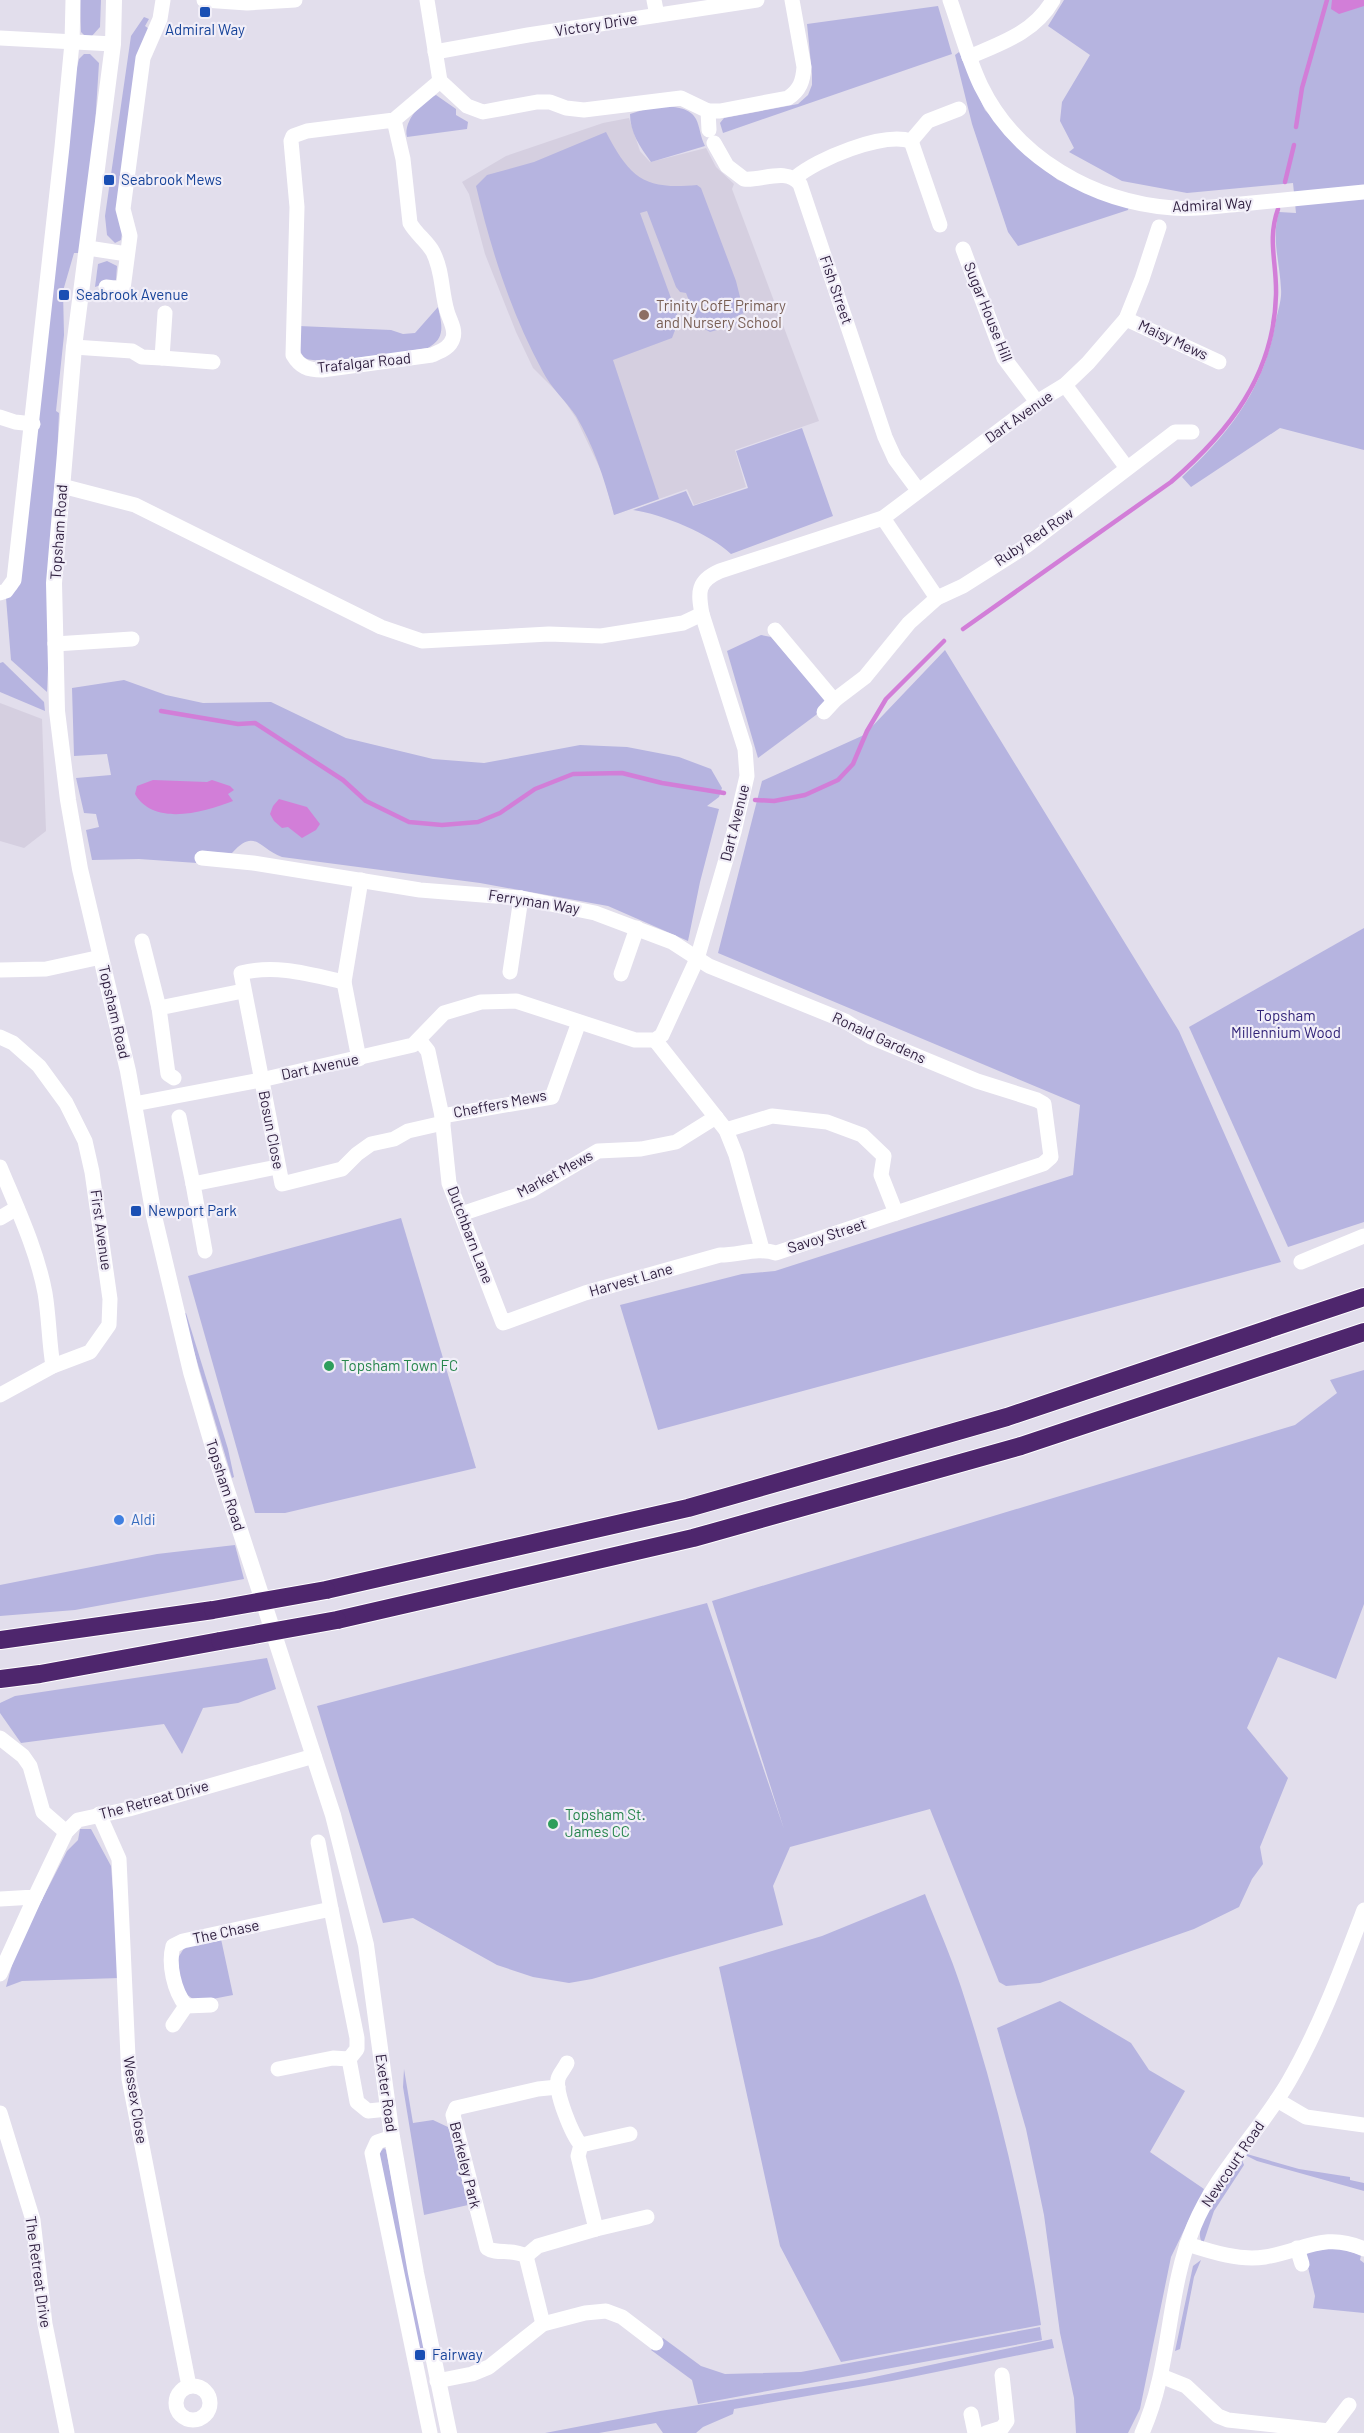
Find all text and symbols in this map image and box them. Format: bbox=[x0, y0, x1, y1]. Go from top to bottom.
marker: Admiral Way bbox=[198, 5, 212, 19]
street label: Victory Drive bbox=[553, 9, 638, 39]
place label: Admiral Way bbox=[165, 20, 245, 38]
place label: Seabrook Mews bbox=[121, 170, 222, 188]
marker: Seabrook Mews bbox=[102, 173, 116, 187]
street label: Admiral Way bbox=[1172, 193, 1252, 215]
street label: Fish Street bbox=[817, 253, 857, 326]
street label: Sugar House Hill bbox=[961, 259, 1017, 364]
place label: Seabrook Avenue bbox=[76, 285, 188, 303]
marker: Seabrook Avenue bbox=[57, 288, 71, 302]
place label: Trinity CofE Primary and Nursery School bbox=[656, 296, 786, 331]
marker: Trinity CofE Primary and Nursery School bbox=[637, 308, 651, 322]
street label: Maisy Mews bbox=[1136, 315, 1211, 363]
street label: Trafalgar Road bbox=[316, 348, 412, 376]
street label: Dart Avenue bbox=[981, 386, 1056, 446]
street label: Topsham Road bbox=[46, 484, 70, 580]
street label: Ruby Red Row bbox=[991, 503, 1076, 569]
street label: Dart Avenue bbox=[716, 782, 752, 863]
street label: Ferryman Way bbox=[487, 885, 581, 917]
street label: Topsham Road bbox=[95, 963, 134, 1060]
park label: Topsham Millennium Wood bbox=[1231, 1006, 1341, 1041]
street label: Ronald Gardens bbox=[830, 1008, 929, 1067]
street label: Dart Avenue bbox=[279, 1049, 360, 1083]
street label: Cheffers Mews bbox=[452, 1085, 548, 1121]
street label: Bosun Close bbox=[256, 1089, 288, 1171]
street label: Market Mews bbox=[513, 1146, 596, 1201]
street label: Dutchbarn Lane bbox=[444, 1183, 498, 1286]
street label: First Avenue bbox=[87, 1188, 117, 1271]
place label: Newport Park bbox=[148, 1201, 237, 1219]
marker: Newport Park bbox=[129, 1204, 143, 1218]
street label: Savoy Street bbox=[785, 1214, 868, 1256]
street label: Harvest Lane bbox=[587, 1259, 674, 1300]
place label: Topsham Town FC bbox=[341, 1356, 458, 1374]
marker: Topsham Town FC bbox=[322, 1359, 336, 1373]
street label: Topsham Road bbox=[203, 1437, 249, 1533]
place label: Aldi bbox=[131, 1510, 156, 1528]
marker: Aldi bbox=[112, 1513, 126, 1527]
street label: The Retreat Drive bbox=[97, 1776, 211, 1822]
place label: Topsham St. James CC bbox=[565, 1805, 646, 1840]
marker: Topsham St. James CC bbox=[546, 1817, 560, 1831]
street label: The Chase bbox=[191, 1915, 261, 1947]
street label: Exeter Road bbox=[373, 2053, 401, 2133]
street label: Wessex Close bbox=[120, 2055, 152, 2145]
street label: Newcourt Road bbox=[1197, 2117, 1268, 2210]
street label: Berkeley Park bbox=[447, 2120, 486, 2210]
street label: The Retreat Drive bbox=[22, 2215, 56, 2329]
place label: Fairway bbox=[432, 2345, 483, 2363]
marker: Fairway bbox=[413, 2348, 427, 2362]

